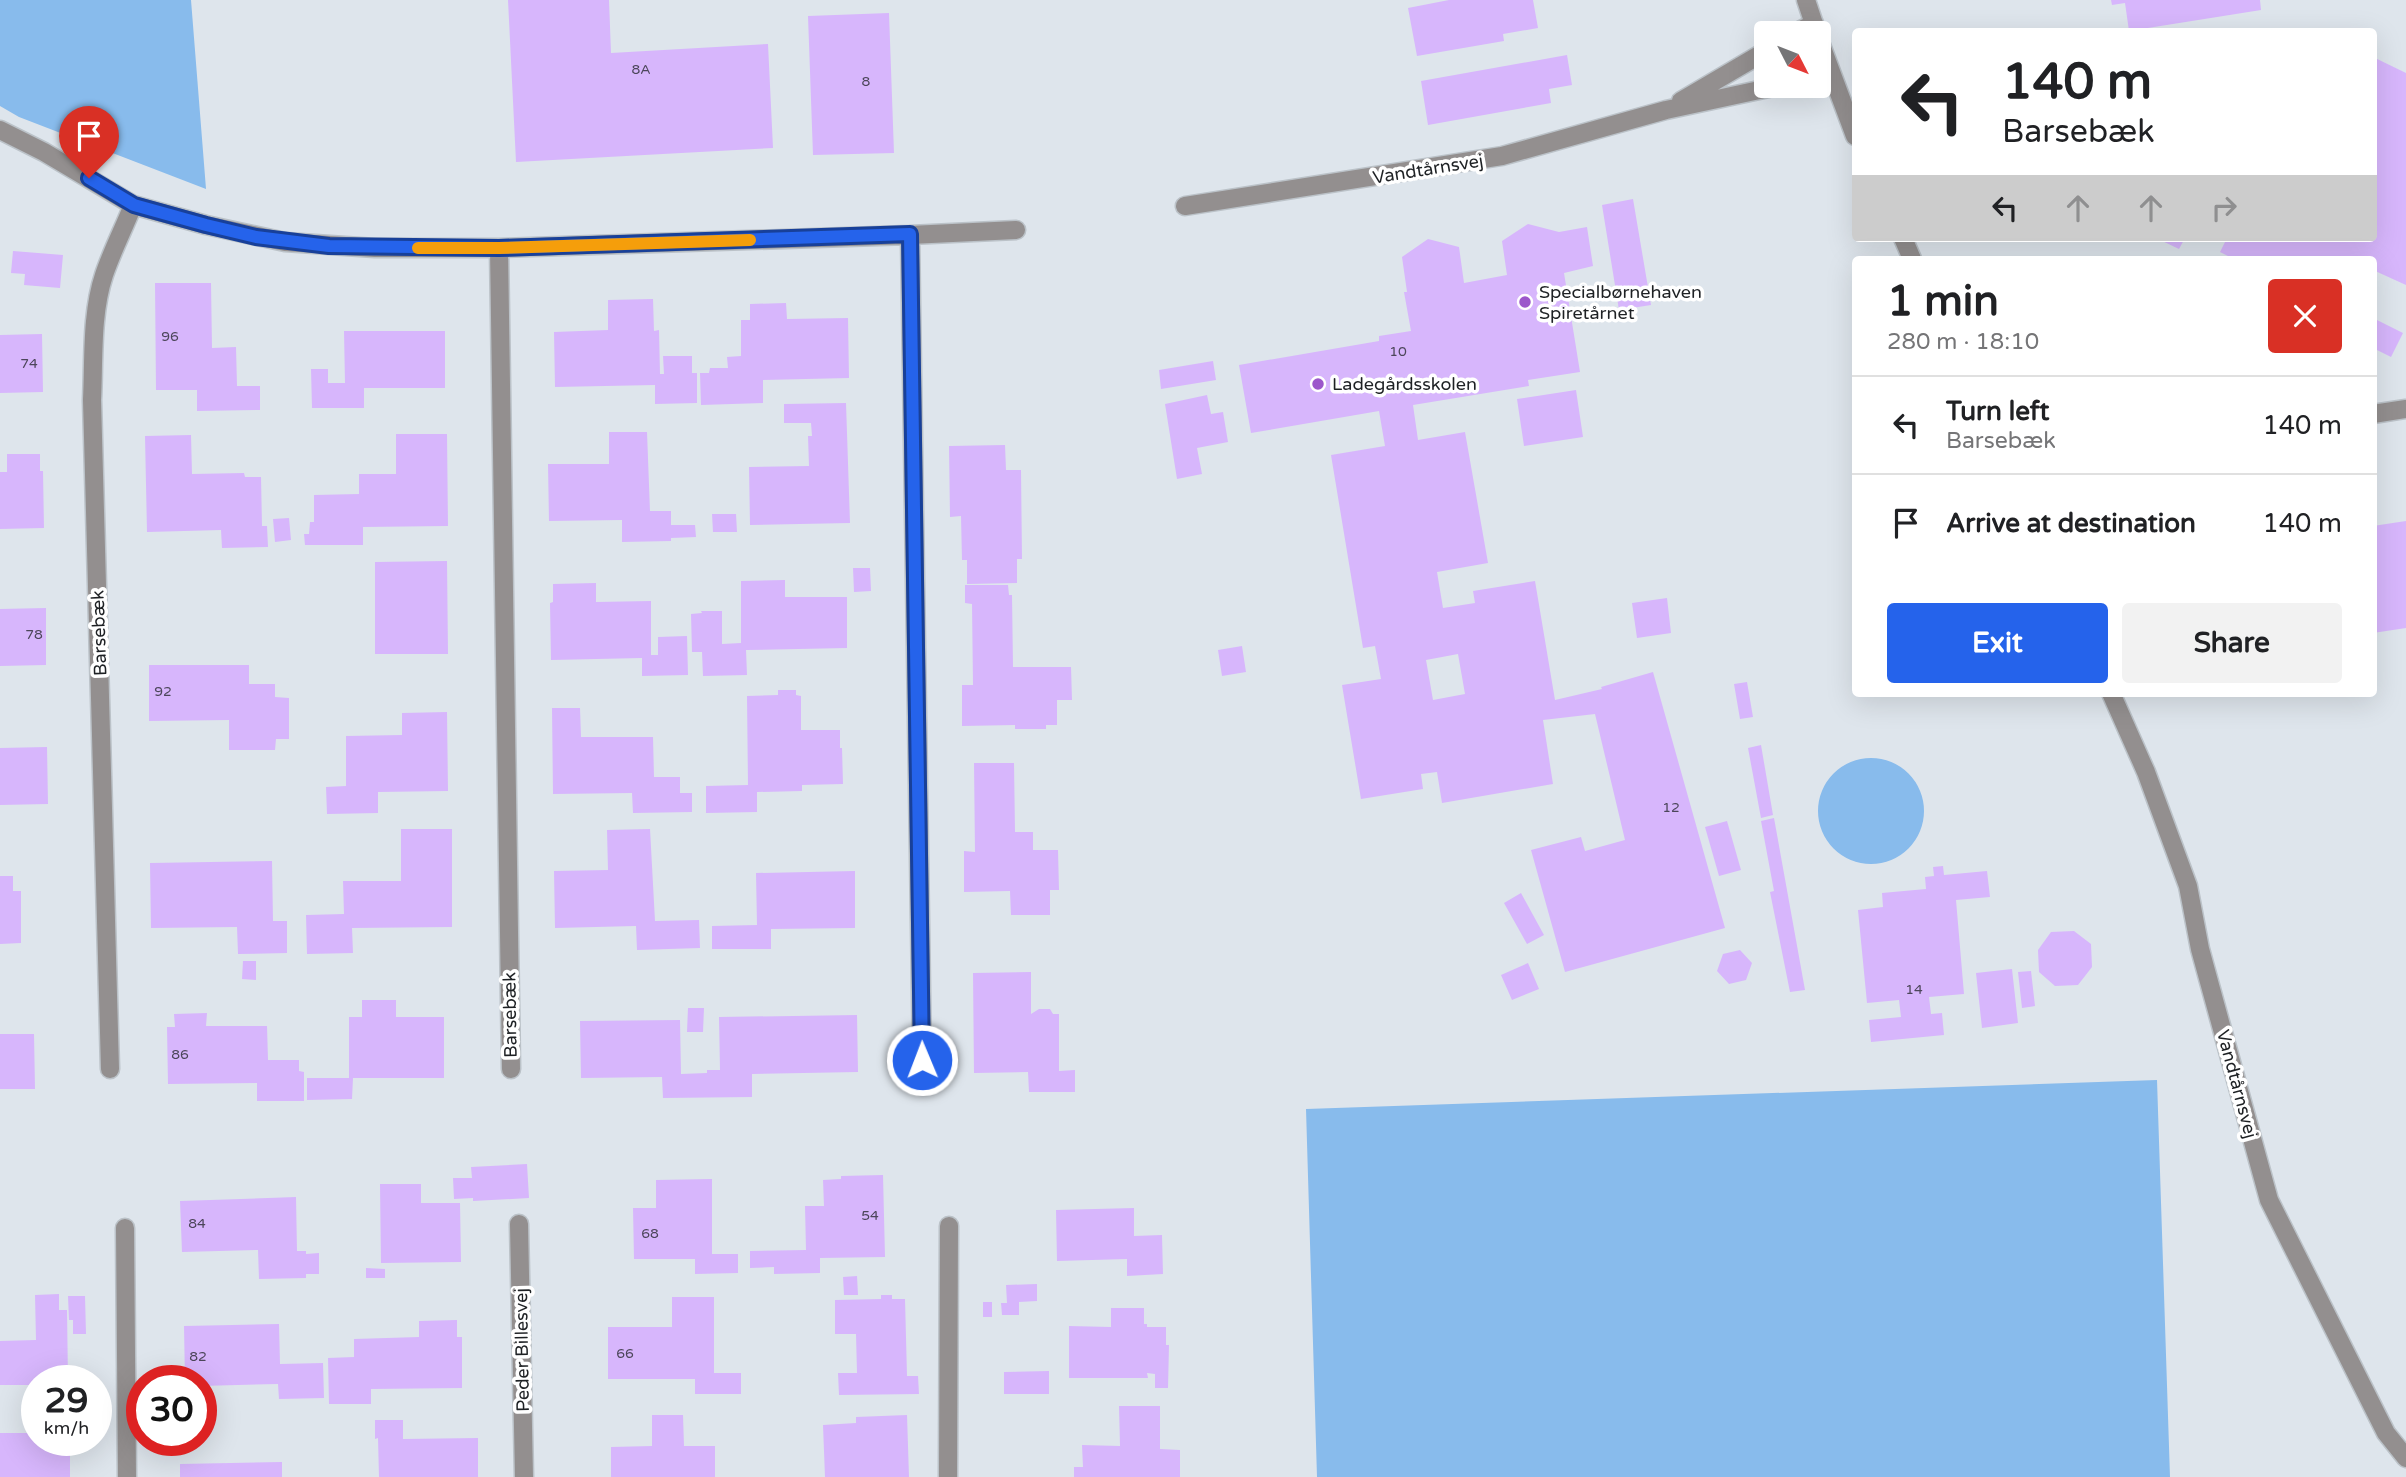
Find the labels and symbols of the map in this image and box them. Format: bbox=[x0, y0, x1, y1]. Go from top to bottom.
north arrow bbox=[1754, 21, 1830, 98]
house number: 8A bbox=[631, 61, 651, 78]
house number: 8 bbox=[862, 73, 871, 90]
pin bbox=[59, 106, 119, 178]
street label: Vandtårnsvej bbox=[1371, 149, 1485, 189]
place label: Specialbørnehaven Spiretårnet bbox=[1539, 281, 1702, 324]
marker: Specialbørnehaven Spiretårnet bbox=[1517, 294, 1533, 310]
house number: 96 bbox=[161, 328, 179, 345]
house number: 10 bbox=[1389, 343, 1407, 360]
house number: 74 bbox=[20, 355, 38, 372]
place label: Ladegårdsskolen bbox=[1332, 373, 1477, 395]
marker: Ladegårdsskolen bbox=[1310, 376, 1326, 392]
street label: Barsebæk bbox=[87, 590, 111, 676]
house number: 78 bbox=[25, 626, 43, 643]
house number: 92 bbox=[154, 683, 172, 700]
house number: 12 bbox=[1662, 799, 1680, 816]
street label: Barsebæk bbox=[498, 972, 522, 1058]
house number: 14 bbox=[1905, 981, 1923, 998]
position arrow bbox=[885, 1023, 959, 1097]
street label: Vandtårnsvej bbox=[2212, 1027, 2262, 1141]
house number: 86 bbox=[171, 1046, 189, 1063]
house number: 54 bbox=[861, 1207, 879, 1224]
house number: 84 bbox=[188, 1215, 206, 1232]
house number: 68 bbox=[641, 1225, 659, 1242]
street label: Peder Billesvej bbox=[510, 1288, 534, 1412]
house number: 66 bbox=[616, 1345, 634, 1362]
house number: 82 bbox=[189, 1348, 207, 1365]
speed limit sign: 30 bbox=[126, 1365, 217, 1456]

